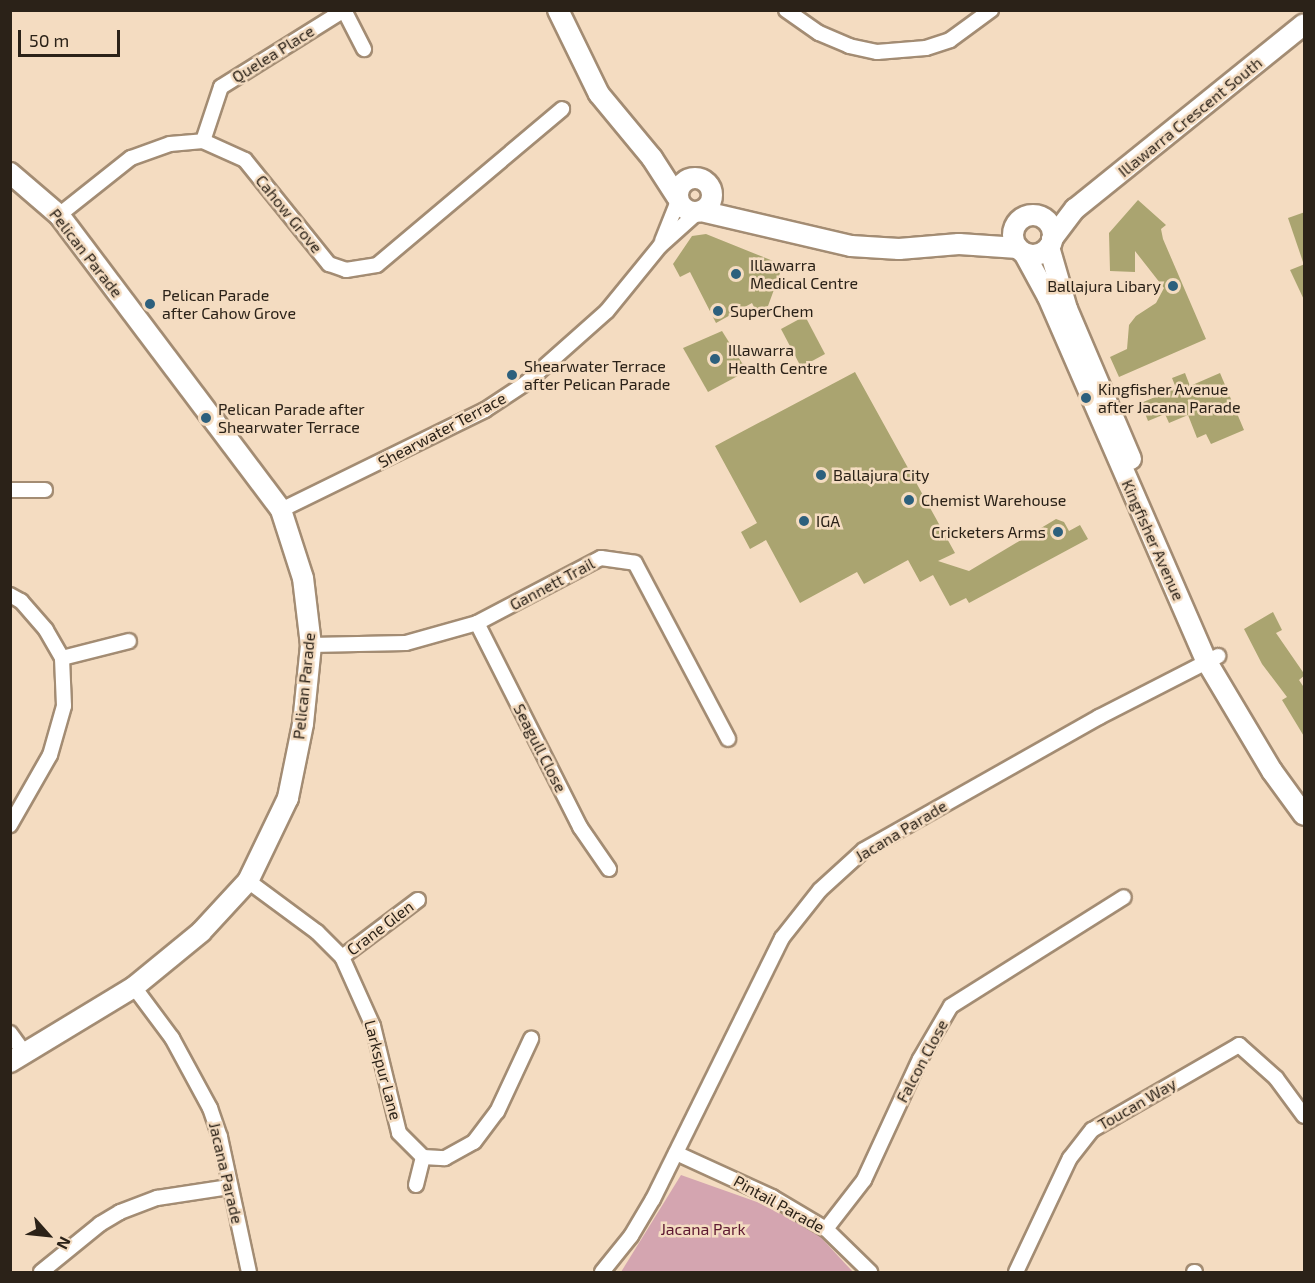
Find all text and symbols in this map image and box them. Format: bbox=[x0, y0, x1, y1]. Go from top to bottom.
scale bar bbox=[21, 18, 123, 56]
street label: Quelea Place bbox=[228, 21, 318, 87]
text: 50 m bbox=[29, 29, 69, 51]
street label: Illawarra Crescent South bbox=[1114, 53, 1266, 181]
street label: Cahow Grove bbox=[252, 171, 326, 257]
street label: Pelican Parade bbox=[45, 205, 127, 301]
place label: Illawarra Medical Centre bbox=[750, 255, 859, 293]
marker: Illawarra Medical Centre bbox=[727, 265, 745, 283]
place label: Ballajura Libary bbox=[1047, 276, 1161, 296]
marker: Ballajura Libary bbox=[1166, 279, 1180, 293]
place label: Pelican Parade after Cahow Grove bbox=[162, 285, 297, 323]
marker: Pelican Parade after Cahow Grove bbox=[143, 297, 157, 311]
place label: SuperChem bbox=[730, 301, 813, 321]
marker: SuperChem bbox=[711, 304, 725, 318]
place label: Illawarra Health Centre bbox=[728, 340, 828, 378]
marker: Illawarra Health Centre bbox=[706, 350, 724, 368]
place label: Shearwater Terrace after Pelican Parade bbox=[524, 356, 671, 394]
marker: Shearwater Terrace after Pelican Parade bbox=[505, 368, 519, 382]
place label: Kingfisher Avenue after Jacana Parade bbox=[1098, 379, 1241, 417]
street label: Shearwater Terrace bbox=[375, 388, 509, 472]
marker: Kingfisher Avenue after Jacana Parade bbox=[1079, 391, 1093, 405]
place label: Pelican Parade after Shearwater Terrace bbox=[218, 399, 365, 437]
marker: Pelican Parade after Shearwater Terrace bbox=[199, 411, 213, 425]
place label: Ballajura City bbox=[833, 465, 930, 485]
marker: Ballajura City bbox=[814, 468, 828, 482]
street label: Kingfisher Avenue bbox=[1118, 476, 1188, 604]
place label: Chemist Warehouse bbox=[921, 490, 1067, 510]
marker: Chemist Warehouse bbox=[902, 493, 916, 507]
place label: IGA bbox=[816, 511, 840, 531]
marker: IGA bbox=[797, 514, 811, 528]
place label: Cricketers Arms bbox=[931, 522, 1046, 542]
marker: Cricketers Arms bbox=[1051, 525, 1065, 539]
street label: Gannett Trail bbox=[506, 554, 598, 614]
street label: Pelican Parade bbox=[289, 632, 319, 740]
street label: Seagull Close bbox=[509, 700, 571, 796]
street label: Jacana Parade bbox=[852, 796, 950, 866]
street label: Crane Glen bbox=[343, 897, 417, 959]
street label: Falcon Close bbox=[892, 1016, 952, 1106]
street label: Larkspur Lane bbox=[360, 1018, 406, 1122]
street label: Toucan Way bbox=[1094, 1074, 1180, 1134]
street label: Jacana Parade bbox=[205, 1120, 247, 1226]
street label: Pintail Parade bbox=[730, 1171, 828, 1237]
north arrow bbox=[18, 1205, 78, 1265]
park label: Jacana Park bbox=[660, 1219, 746, 1239]
text: N bbox=[53, 1234, 76, 1253]

